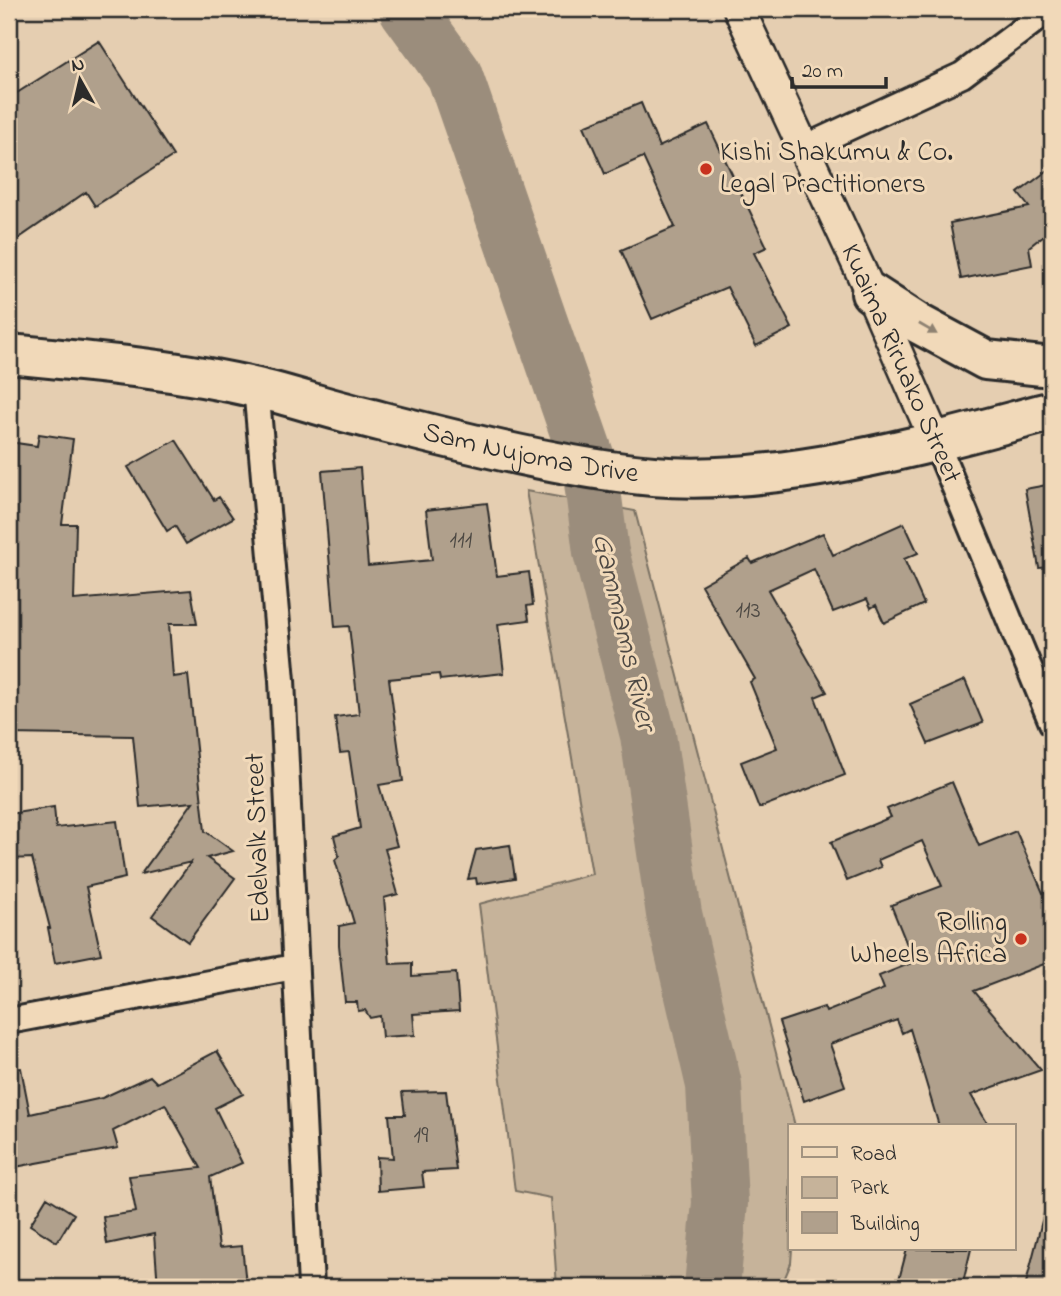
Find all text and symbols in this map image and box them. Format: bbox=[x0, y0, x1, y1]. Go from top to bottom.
north arrow bbox=[46, 46, 116, 116]
scale bar bbox=[792, 46, 886, 90]
text: N bbox=[70, 51, 86, 80]
text: 20 m bbox=[802, 57, 843, 87]
place label: Kishi Shakumu & Co. Legal Practitioners bbox=[720, 133, 953, 206]
marker: Kishi Shakumu & Co. Legal Practitioners bbox=[698, 161, 714, 177]
street label: Kuaima Riruako Street bbox=[829, 238, 971, 490]
one-way arrow bbox=[919, 323, 938, 335]
street label: Sam Nujoma Drive bbox=[418, 412, 641, 495]
house number: 111 bbox=[450, 524, 473, 559]
water label: Gammams River bbox=[579, 529, 668, 738]
house number: 113 bbox=[735, 594, 761, 629]
street label: Edelvalk Street bbox=[236, 752, 282, 924]
place label: Rolling Wheels Africa bbox=[850, 903, 1007, 976]
marker: Rolling Wheels Africa bbox=[1013, 931, 1029, 947]
house number: 19 bbox=[414, 1119, 429, 1154]
legend bbox=[788, 1124, 1016, 1250]
text: Road bbox=[851, 1140, 897, 1170]
text: Park bbox=[851, 1174, 890, 1204]
text: Building bbox=[850, 1210, 920, 1242]

